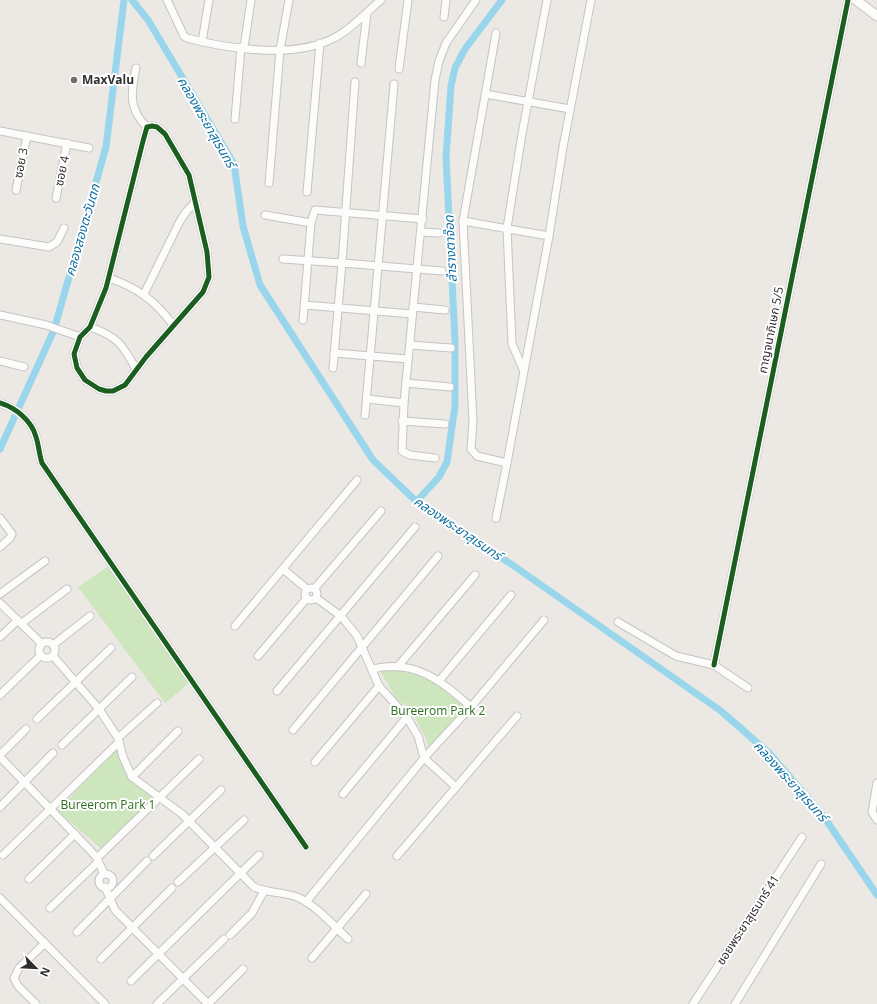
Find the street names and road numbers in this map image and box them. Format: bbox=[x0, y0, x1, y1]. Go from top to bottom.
street label: ซอย 3 bbox=[9, 146, 32, 180]
street label: ซอย 4 bbox=[50, 154, 73, 188]
street label: กาญจนาภิเษก 5/5 bbox=[754, 285, 787, 375]
street label: ซอยพระยาสุเรนทร์ 41 bbox=[712, 871, 783, 968]

